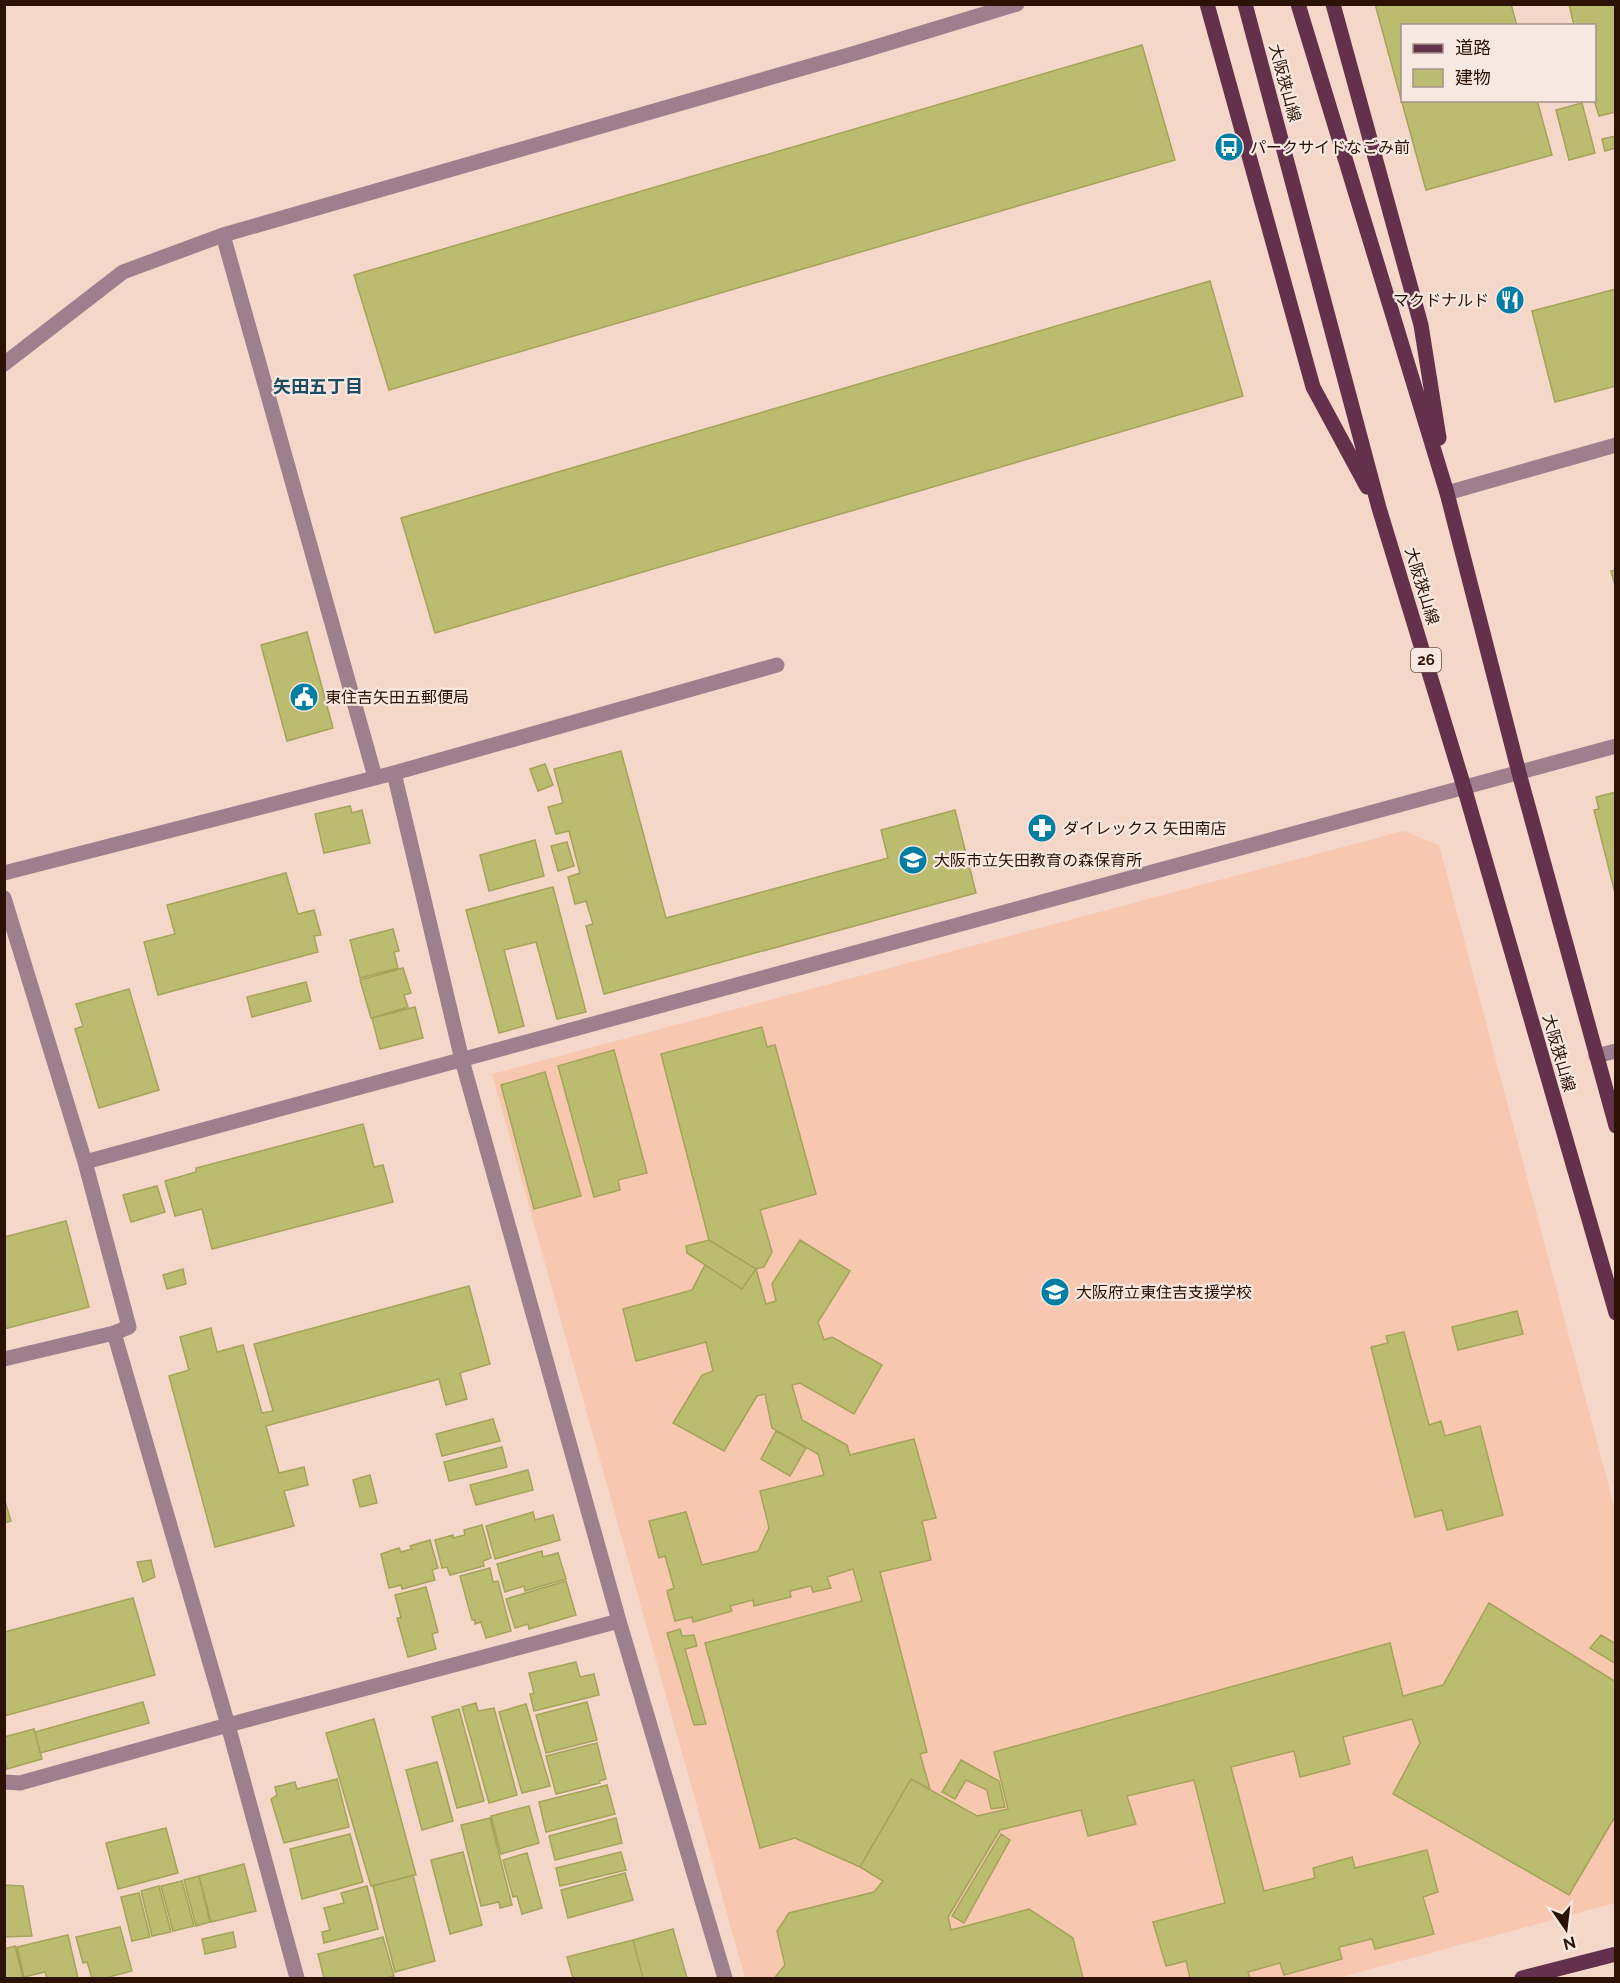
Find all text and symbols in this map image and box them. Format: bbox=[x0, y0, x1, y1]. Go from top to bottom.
legend bbox=[1401, 24, 1596, 102]
text: 道路 bbox=[1455, 37, 1491, 58]
street label: 大阪狭山線 bbox=[1265, 42, 1305, 124]
text: 建物 bbox=[1455, 67, 1491, 88]
bus stop icon: パークサイドなごみ前 bbox=[1213, 131, 1245, 163]
place label: パークサイドなごみ前 bbox=[1250, 138, 1410, 157]
restaurant icon: マクドナルド bbox=[1494, 284, 1526, 316]
place label: マクドナルド bbox=[1393, 291, 1489, 310]
district label: 矢田五丁目 bbox=[273, 376, 363, 397]
street label: 大阪狭山線 bbox=[1401, 545, 1443, 627]
road number: 26 bbox=[1411, 648, 1441, 672]
public building icon: 東住吉矢田五郵便局 bbox=[288, 681, 320, 713]
place label: 東住吉矢田五郵便局 bbox=[325, 688, 469, 707]
pharmacy icon: ダイレックス 矢田南店 bbox=[1026, 812, 1058, 844]
place label: ダイレックス 矢田南店 bbox=[1063, 819, 1227, 838]
school or university icon: 大阪市立矢田教育の森保育所 bbox=[897, 844, 929, 876]
place label: 大阪市立矢田教育の森保育所 bbox=[934, 851, 1142, 870]
street label: 大阪狭山線 bbox=[1539, 1012, 1579, 1094]
school or university icon: 大阪府立東住吉支援学校 bbox=[1039, 1276, 1071, 1308]
place label: 大阪府立東住吉支援学校 bbox=[1076, 1283, 1252, 1302]
north arrow bbox=[1536, 1899, 1596, 1959]
text: N bbox=[1561, 1932, 1578, 1954]

